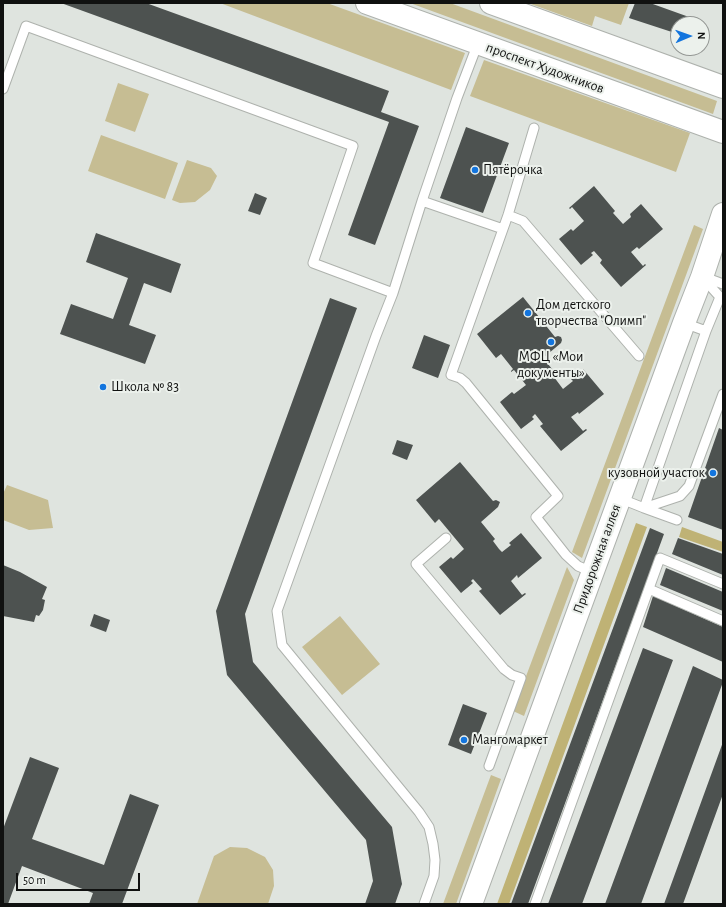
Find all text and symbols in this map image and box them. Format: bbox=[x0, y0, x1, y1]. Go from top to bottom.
north arrow bbox=[670, 16, 710, 56]
text: N bbox=[696, 32, 707, 40]
street label: проспект Художников bbox=[484, 39, 606, 97]
place label: Пятёрочка bbox=[483, 162, 543, 178]
marker: Пятёрочка bbox=[470, 165, 480, 175]
place label: Дом детского творчества "Олимп" bbox=[536, 297, 646, 330]
marker: Дом детского творчества "Олимп" bbox=[523, 308, 533, 318]
marker: МФЦ «Мои документы» bbox=[546, 337, 556, 347]
place label: МФЦ «Мои документы» bbox=[517, 349, 585, 382]
place label: Школа № 83 bbox=[111, 379, 179, 395]
marker: Школа № 83 bbox=[98, 382, 108, 392]
place label: кузовной участок bbox=[608, 465, 705, 481]
marker: кузовной участок bbox=[708, 468, 718, 478]
street label: Придорожная аллея bbox=[569, 502, 625, 616]
place label: Мангомаркет bbox=[472, 732, 548, 748]
marker: Мангомаркет bbox=[459, 735, 469, 745]
scale bar bbox=[18, 865, 142, 891]
text: 50 m bbox=[23, 874, 46, 886]

